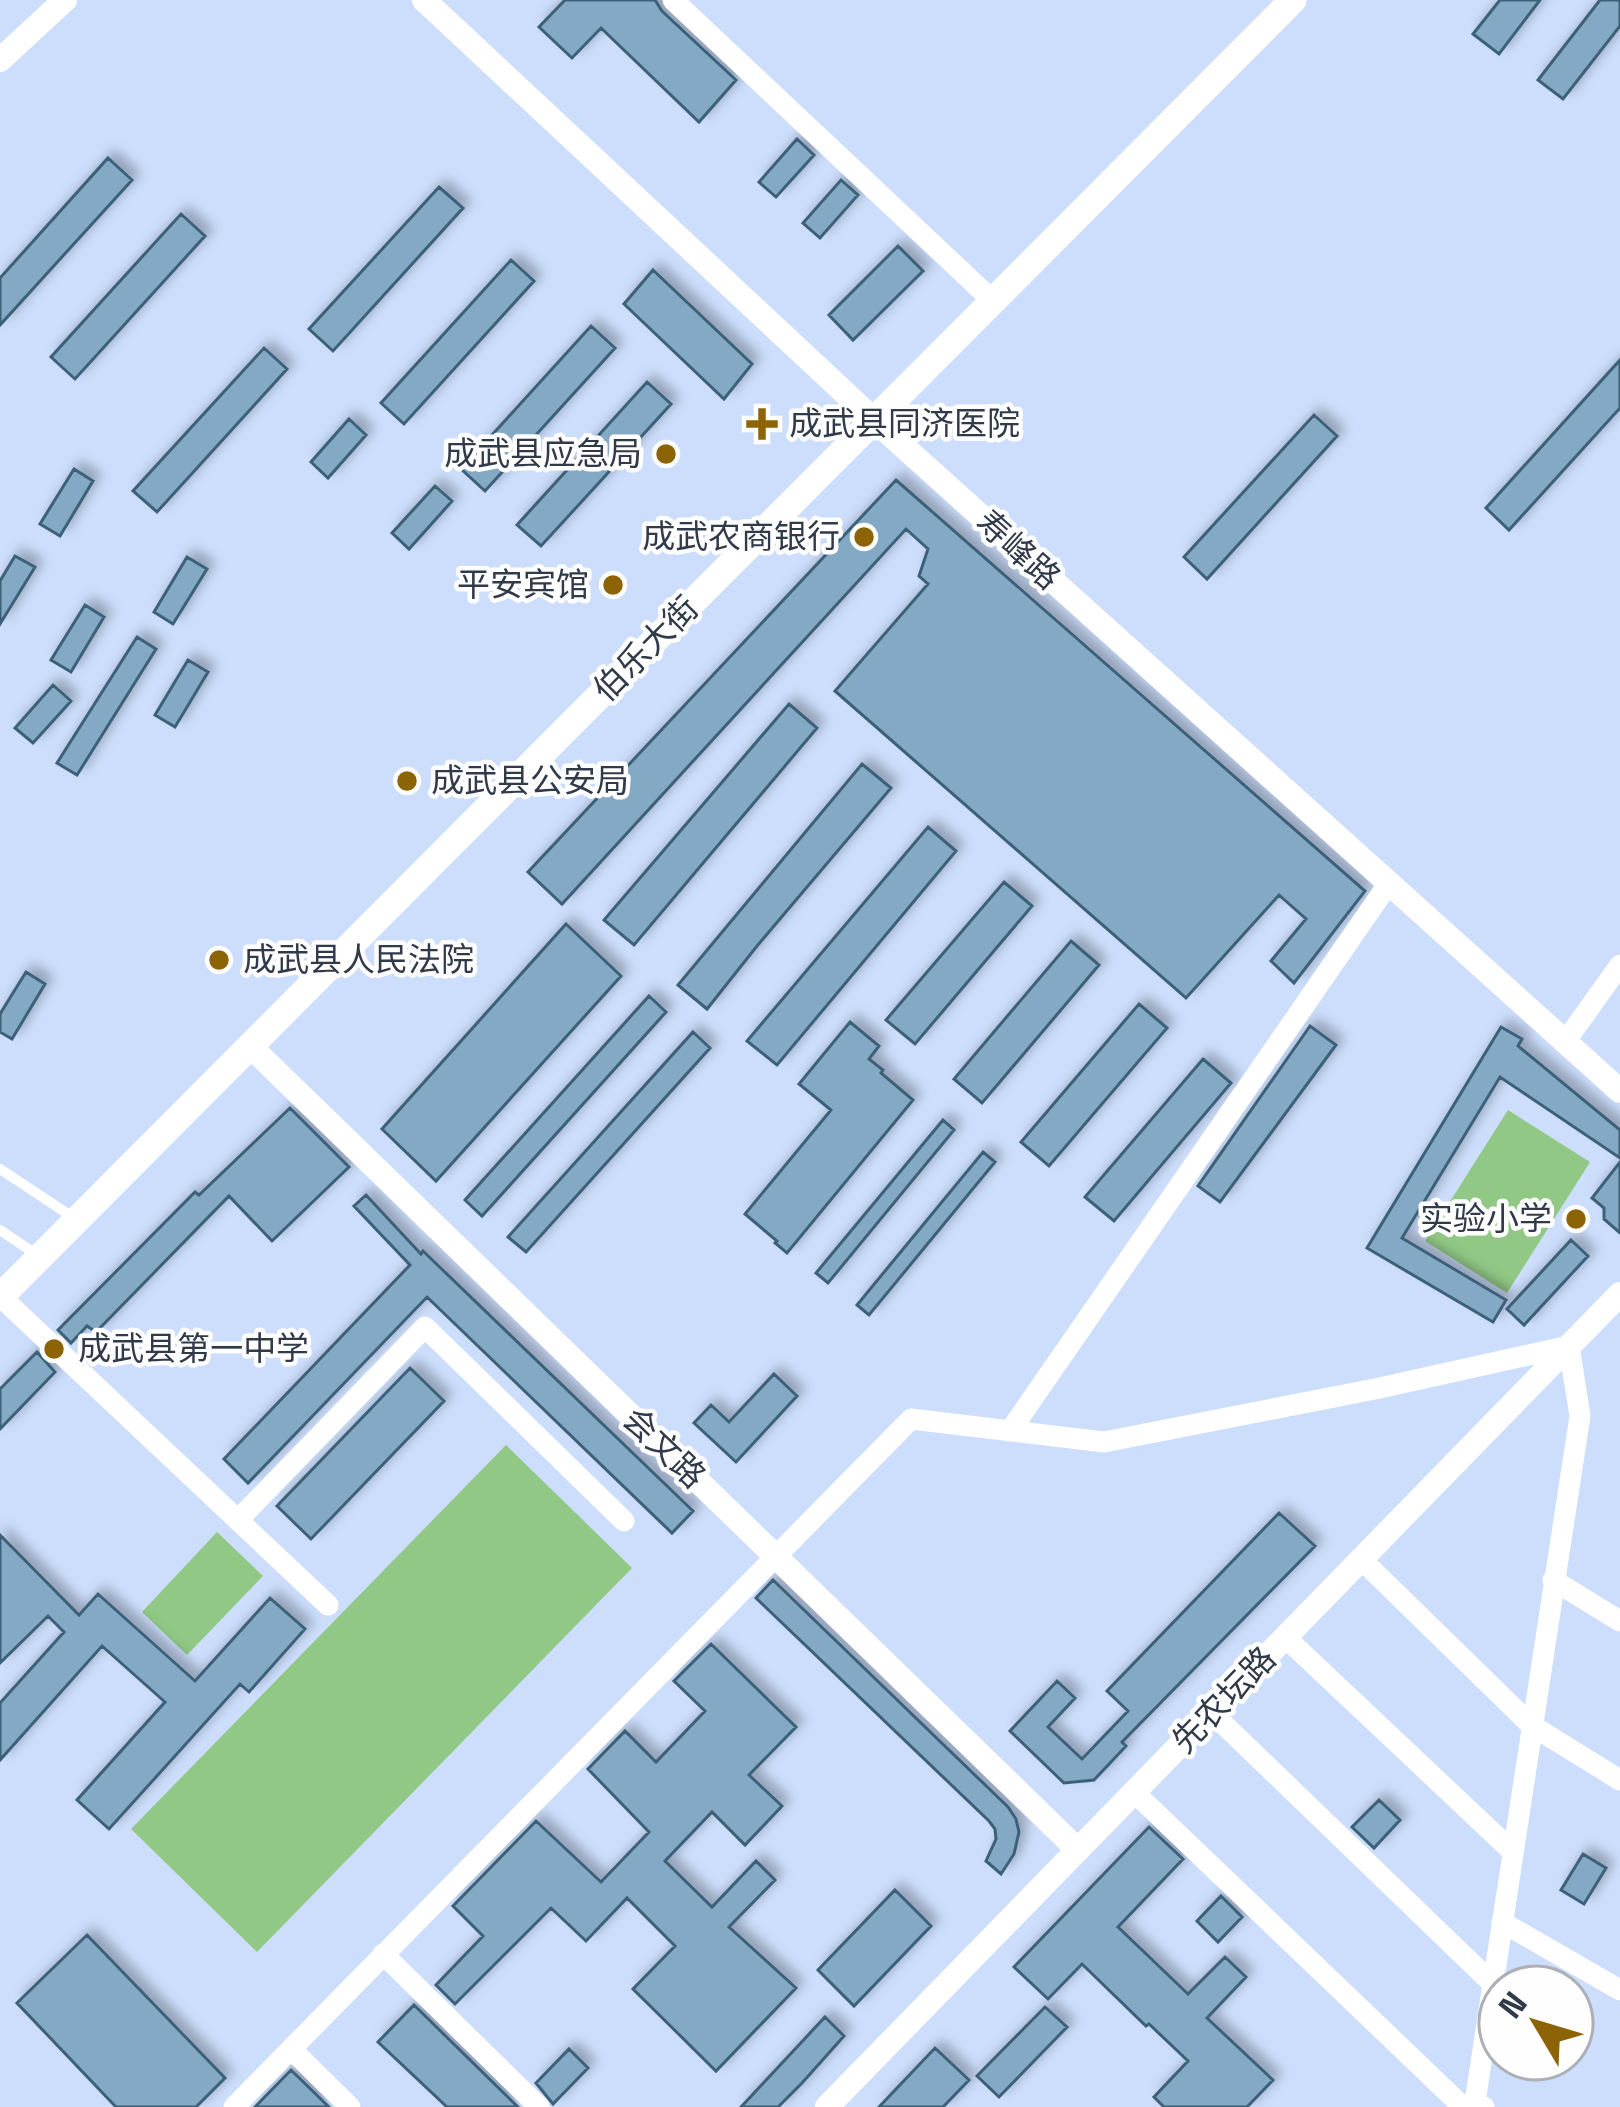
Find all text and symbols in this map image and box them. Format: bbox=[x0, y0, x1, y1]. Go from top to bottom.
place label: 成武县同济医院 bbox=[789, 403, 1020, 445]
marker: 成武县同济医院 bbox=[746, 408, 778, 440]
place label: 成武县应急局 bbox=[444, 433, 642, 475]
marker: 成武县应急局 bbox=[653, 441, 679, 467]
street label: 寿峰路 bbox=[967, 501, 1069, 599]
place label: 成武农商银行 bbox=[642, 516, 840, 558]
marker: 成武农商银行 bbox=[851, 524, 877, 550]
place label: 平安宾馆 bbox=[457, 564, 589, 606]
marker: 平安宾馆 bbox=[600, 572, 626, 598]
street label: 伯乐大街 bbox=[584, 587, 708, 711]
place label: 成武县公安局 bbox=[431, 760, 629, 802]
marker: 成武县公安局 bbox=[394, 768, 420, 794]
place label: 成武县人民法院 bbox=[243, 939, 474, 981]
marker: 成武县人民法院 bbox=[206, 947, 232, 973]
place label: 实验小学 bbox=[1420, 1198, 1552, 1240]
marker: 实验小学 bbox=[1563, 1206, 1589, 1232]
place label: 成武县第一中学 bbox=[78, 1328, 309, 1370]
marker: 成武县第一中学 bbox=[41, 1336, 67, 1362]
street label: 会文路 bbox=[614, 1399, 714, 1497]
street label: 先农坛路 bbox=[1163, 1638, 1285, 1762]
north arrow bbox=[1476, 1963, 1596, 2083]
text: N bbox=[1490, 1983, 1537, 2027]

